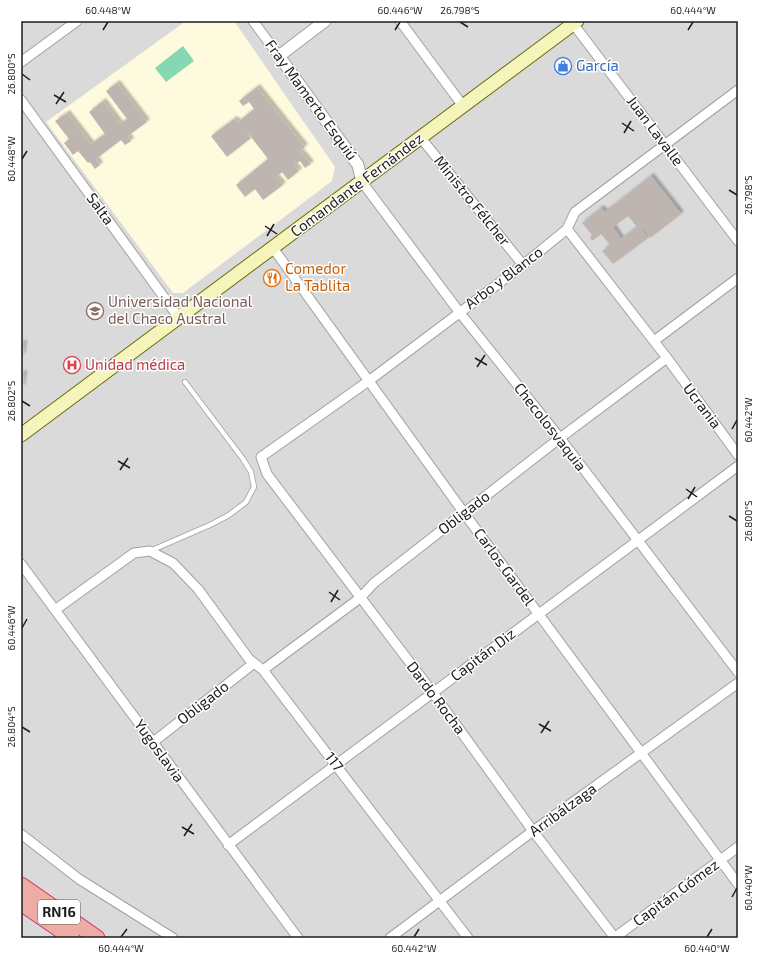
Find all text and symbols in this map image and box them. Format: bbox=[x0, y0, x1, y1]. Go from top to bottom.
text: 60.448°W bbox=[85, 4, 131, 16]
text: 60.446°W bbox=[377, 4, 423, 16]
text: 26.798°S bbox=[440, 4, 480, 16]
text: 60.444°W bbox=[670, 4, 716, 16]
street label: Fray Mamerto Esquiú bbox=[262, 36, 362, 163]
text: 26.800°S bbox=[5, 53, 17, 95]
shop icon: García bbox=[553, 56, 573, 76]
place label: García bbox=[576, 56, 619, 74]
street label: Juan Lavalle bbox=[624, 92, 688, 169]
street label: Comandante Fernández bbox=[286, 128, 426, 240]
text: 60.448°W bbox=[5, 136, 17, 182]
street label: Ministro Félcher bbox=[431, 152, 515, 249]
text: 26.798°S bbox=[742, 175, 754, 215]
street label: Salta bbox=[83, 189, 118, 228]
street label: Arbo y Blanco bbox=[461, 242, 546, 312]
place label: Comedor La Tablita bbox=[285, 259, 350, 294]
restaurant icon: Comedor La Tablita bbox=[262, 268, 282, 288]
place label: Universidad Nacional del Chaco Austral bbox=[108, 292, 253, 327]
school or university icon: Universidad Nacional del Chaco Austral bbox=[85, 301, 105, 321]
hospital icon: Unidad médica bbox=[62, 355, 82, 375]
place label: Unidad médica bbox=[85, 355, 185, 373]
street label: Checolosvaquia bbox=[511, 379, 591, 474]
street label: Ucrania bbox=[680, 379, 726, 432]
text: 26.802°S bbox=[5, 380, 17, 421]
text: 60.442°W bbox=[742, 397, 754, 442]
street label: Obligado bbox=[434, 487, 493, 538]
text: 26.800°S bbox=[742, 500, 754, 542]
street label: Carlos Gardel bbox=[471, 524, 539, 609]
text: 60.446°W bbox=[5, 605, 17, 651]
street label: Capitán Diz bbox=[446, 624, 518, 684]
street label: Dardo Rocha bbox=[404, 657, 470, 737]
street label: Obligado bbox=[173, 677, 232, 728]
text: 26.804°S bbox=[5, 706, 17, 748]
street label: Yugoslavia bbox=[131, 715, 189, 785]
street label: 117 bbox=[322, 748, 348, 775]
street label: Arribálzaga bbox=[525, 779, 600, 840]
street label: Capitán Gómez bbox=[629, 855, 722, 929]
text: 60.440°W bbox=[742, 865, 754, 911]
road number: RN16 bbox=[38, 900, 80, 924]
text: 60.444°W bbox=[98, 942, 144, 954]
text: 60.442°W bbox=[392, 942, 437, 954]
text: 60.440°W bbox=[684, 942, 730, 954]

